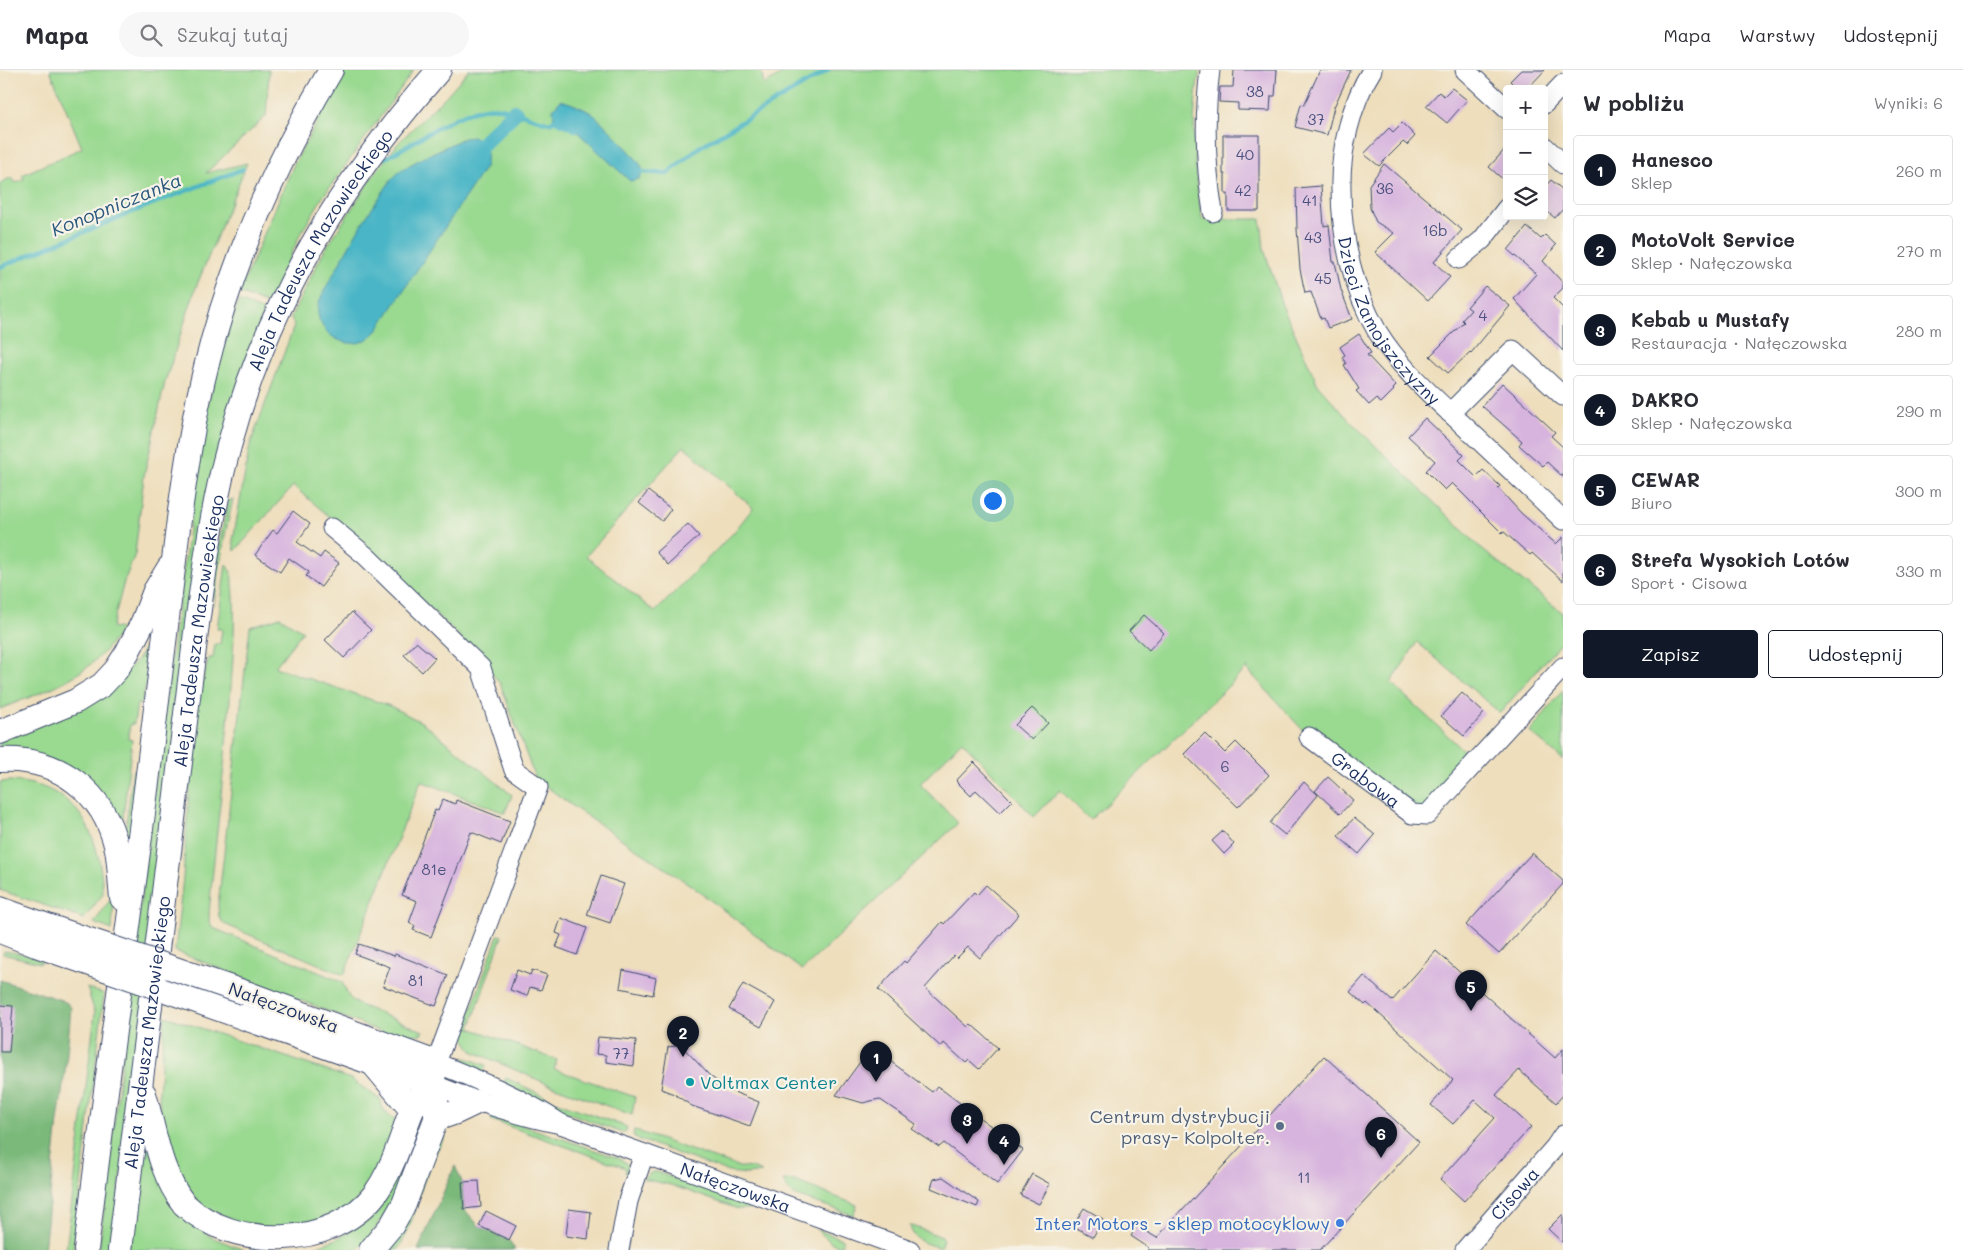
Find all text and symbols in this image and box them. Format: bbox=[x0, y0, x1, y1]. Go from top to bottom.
search box bbox=[119, 12, 469, 57]
text: Mapa bbox=[25, 19, 89, 50]
icon: search bbox=[137, 21, 165, 49]
text: Szukaj tutaj bbox=[177, 22, 288, 47]
text: Mapa bbox=[1663, 23, 1711, 47]
text: Warstwy bbox=[1739, 23, 1815, 47]
text: Udostępnij bbox=[1843, 23, 1938, 47]
house number: 38 bbox=[1246, 81, 1264, 101]
map controls bbox=[1503, 85, 1548, 220]
button: + bbox=[1503, 85, 1548, 130]
text: W pobliżu bbox=[1583, 89, 1684, 116]
text: Wyniki: 6 bbox=[1874, 92, 1943, 113]
house number: 37 bbox=[1307, 109, 1325, 129]
street label: Aleja Tadeusza Mazowieckiego bbox=[242, 124, 398, 374]
button: − bbox=[1503, 130, 1548, 175]
house number: 40 bbox=[1236, 144, 1254, 164]
text: Hanesco bbox=[1631, 147, 1713, 172]
text: 1 bbox=[1596, 160, 1604, 181]
text: 260 m bbox=[1896, 160, 1942, 181]
water label: Konopniczanka bbox=[47, 166, 185, 242]
text: Sklep bbox=[1631, 172, 1672, 193]
button: layers bbox=[1503, 175, 1548, 220]
house number: 36 bbox=[1376, 178, 1394, 198]
house number: 42 bbox=[1234, 180, 1252, 200]
house number: 41 bbox=[1302, 190, 1318, 210]
house number: 16b bbox=[1422, 220, 1448, 240]
house number: 43 bbox=[1304, 227, 1322, 247]
text: MotoVolt Service bbox=[1631, 227, 1795, 252]
street label: Dzieci Zamojszczyzny bbox=[1333, 234, 1446, 410]
text: 2 bbox=[1596, 240, 1604, 261]
text: 270 m bbox=[1896, 240, 1942, 261]
text: Sklep · Nałęczowska bbox=[1631, 252, 1793, 273]
house number: 45 bbox=[1314, 268, 1332, 288]
house number: 4 bbox=[1479, 305, 1488, 325]
text: Kebab u Mustafy bbox=[1631, 307, 1790, 332]
text: 3 bbox=[1595, 320, 1605, 341]
text: 280 m bbox=[1896, 320, 1942, 341]
text: Restauracja · Nałęczowska bbox=[1631, 332, 1848, 353]
text: DAKRO bbox=[1631, 387, 1699, 412]
text: 4 bbox=[1595, 400, 1605, 421]
text: 290 m bbox=[1896, 400, 1942, 421]
text: Sklep · Nałęczowska bbox=[1631, 412, 1793, 433]
text: CEWAR bbox=[1631, 467, 1700, 492]
text: 5 bbox=[1595, 480, 1605, 501]
text: 300 m bbox=[1895, 480, 1942, 501]
your location bbox=[980, 488, 1006, 514]
street label: Aleja Tadeusza Mazowieckiego bbox=[167, 492, 229, 769]
text: Biuro bbox=[1631, 492, 1672, 513]
text: Strefa Wysokich Lotów bbox=[1631, 547, 1850, 572]
text: 6 bbox=[1595, 560, 1605, 581]
text: 330 m bbox=[1896, 560, 1942, 581]
text: Sport · Cisowa bbox=[1631, 572, 1748, 593]
button: Zapisz bbox=[1583, 630, 1758, 678]
button: Udostępnij bbox=[1768, 630, 1943, 678]
street label: Grabowa bbox=[1326, 746, 1405, 813]
house number: 6 bbox=[1220, 756, 1230, 776]
house number: 81e bbox=[421, 859, 447, 879]
street label: Aleja Tadeusza Mazowieckiego bbox=[118, 894, 176, 1171]
house number: 81 bbox=[408, 970, 424, 990]
pin: 5 bbox=[1455, 970, 1487, 1011]
street label: Nałęczowska bbox=[225, 976, 343, 1038]
pin: 2 bbox=[667, 1016, 699, 1057]
pin: 1 bbox=[860, 1041, 892, 1082]
house number: 77 bbox=[613, 1043, 629, 1063]
place label: Voltmax Center bbox=[700, 1070, 837, 1094]
marker: Voltmax Center bbox=[684, 1076, 696, 1088]
pin: 3 bbox=[951, 1103, 983, 1144]
place label: Centrum dystrybucji prasy- Kolpolter. bbox=[1090, 1104, 1270, 1149]
pin: 6 bbox=[1365, 1117, 1397, 1158]
marker: Centrum dystrybucji prasy- Kolpolter. bbox=[1274, 1120, 1286, 1132]
pin: 4 bbox=[988, 1124, 1020, 1165]
street label: Nałęczowska bbox=[677, 1156, 794, 1218]
street label: Cisowa bbox=[1485, 1162, 1544, 1225]
house number: 11 bbox=[1297, 1167, 1311, 1187]
place label: Inter Motors - sklep motocyklowy bbox=[1035, 1211, 1330, 1235]
marker: Inter Motors - sklep motocyklowy bbox=[1334, 1217, 1346, 1229]

